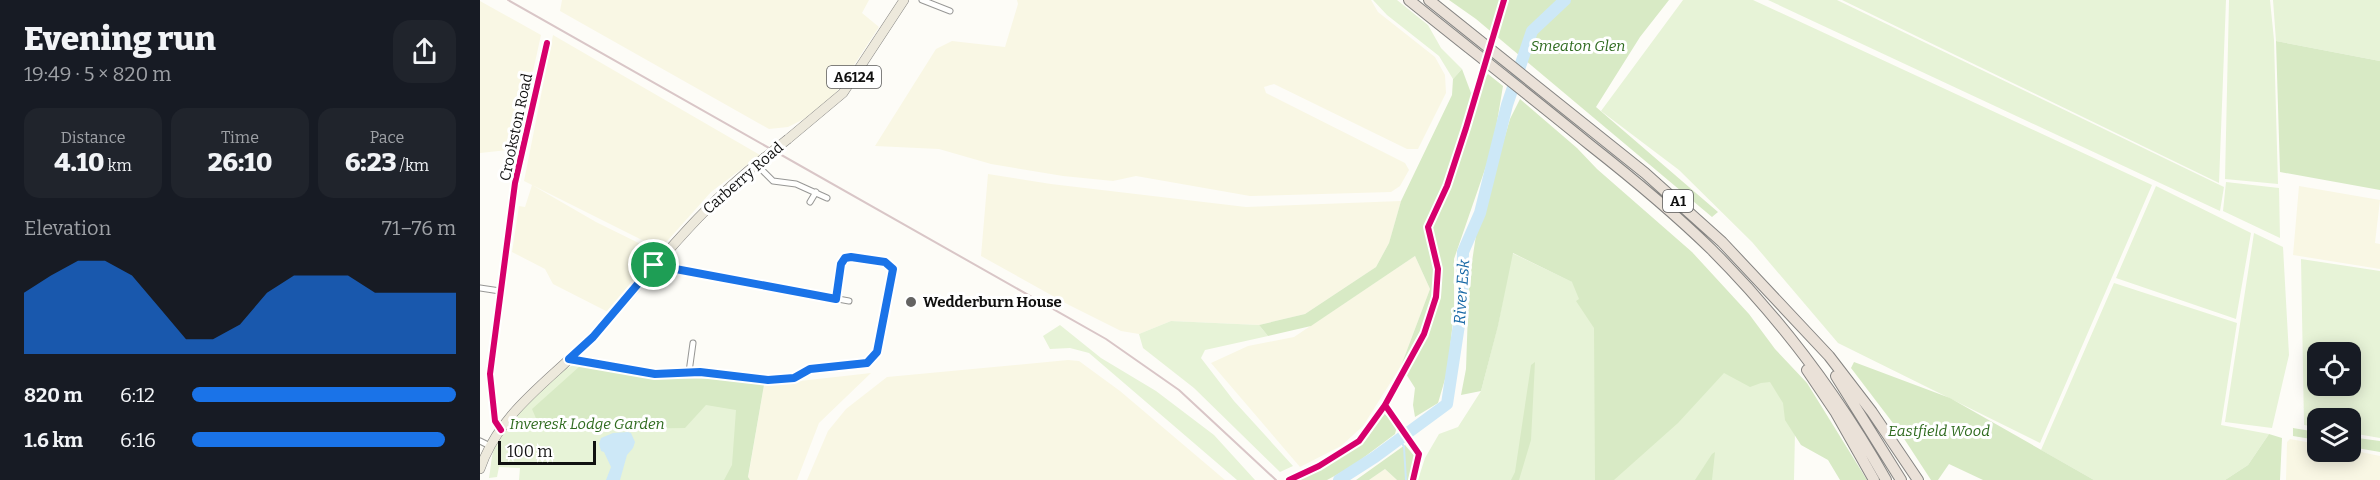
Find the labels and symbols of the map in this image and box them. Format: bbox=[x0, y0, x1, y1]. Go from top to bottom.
park label: Smeaton Glen bbox=[1531, 37, 1625, 55]
road number: A6124 bbox=[827, 66, 881, 88]
street label: Crookston Road bbox=[496, 71, 536, 182]
street label: Carberry Road bbox=[699, 138, 787, 218]
road number: A1 bbox=[1663, 190, 1693, 212]
pin bbox=[628, 239, 679, 290]
water label: River Esk bbox=[1450, 258, 1473, 325]
place label: Wedderburn House bbox=[923, 293, 1062, 311]
marker: Wedderburn House bbox=[904, 295, 918, 309]
park label: Inveresk Lodge Garden bbox=[509, 415, 665, 433]
park label: Eastfield Wood bbox=[1888, 422, 1990, 440]
scale bar bbox=[498, 438, 596, 466]

